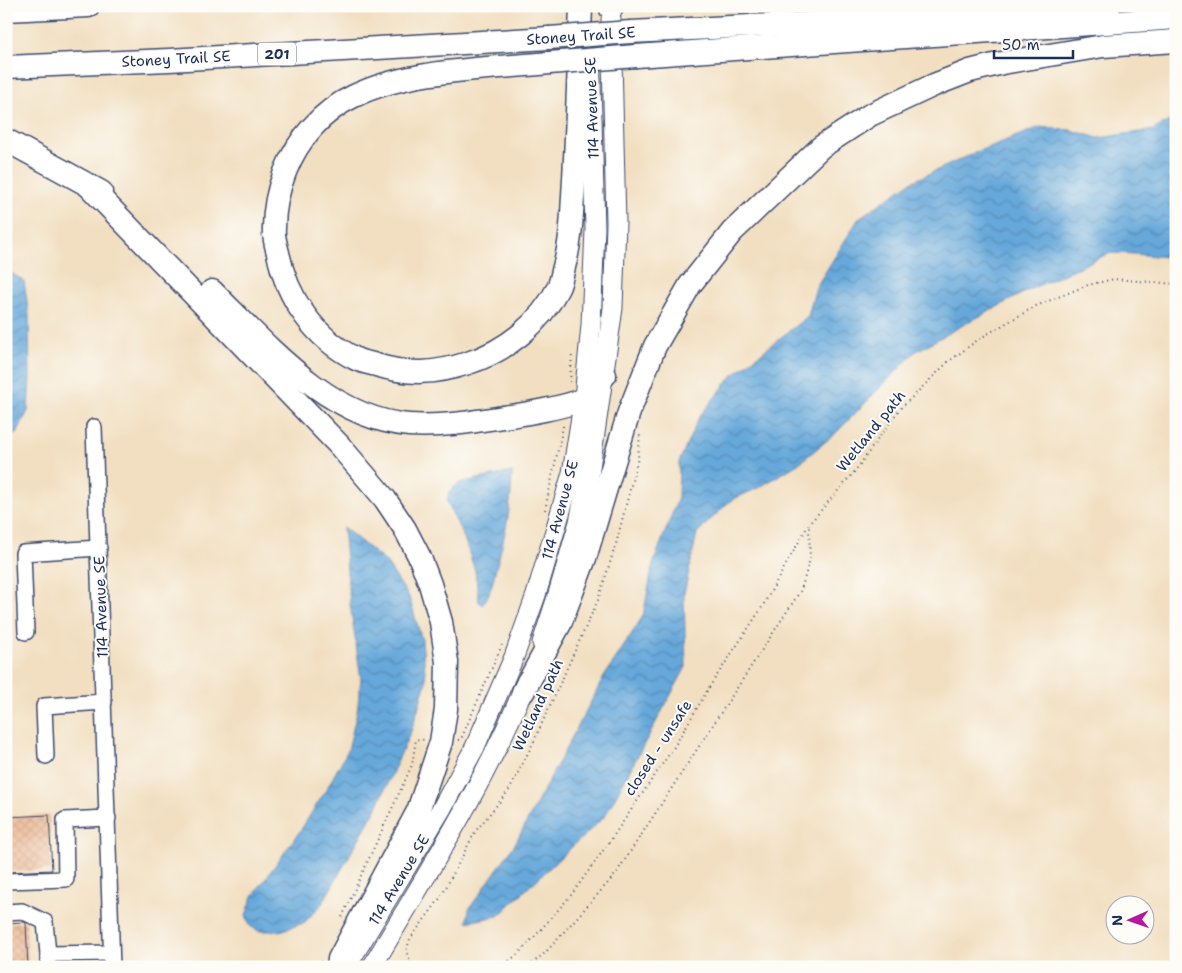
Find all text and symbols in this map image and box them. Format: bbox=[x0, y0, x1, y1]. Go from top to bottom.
street label: Stoney Trail SE bbox=[526, 22, 636, 50]
scale bar bbox=[994, 28, 1073, 60]
text: 50 m bbox=[1002, 35, 1040, 55]
road number: 201 bbox=[258, 42, 296, 66]
street label: Stoney Trail SE bbox=[121, 46, 231, 72]
street label: 114 Avenue SE bbox=[580, 56, 604, 160]
street label: Wetland path bbox=[832, 386, 910, 476]
street label: 114 Avenue SE bbox=[537, 458, 583, 562]
street label: 114 Avenue SE bbox=[89, 555, 113, 659]
street label: Wetland path bbox=[508, 656, 568, 754]
street label: closed - unsafe bbox=[620, 696, 696, 800]
street label: 114 Avenue SE bbox=[364, 831, 434, 929]
north arrow bbox=[1104, 896, 1154, 946]
text: N bbox=[1108, 915, 1126, 926]

